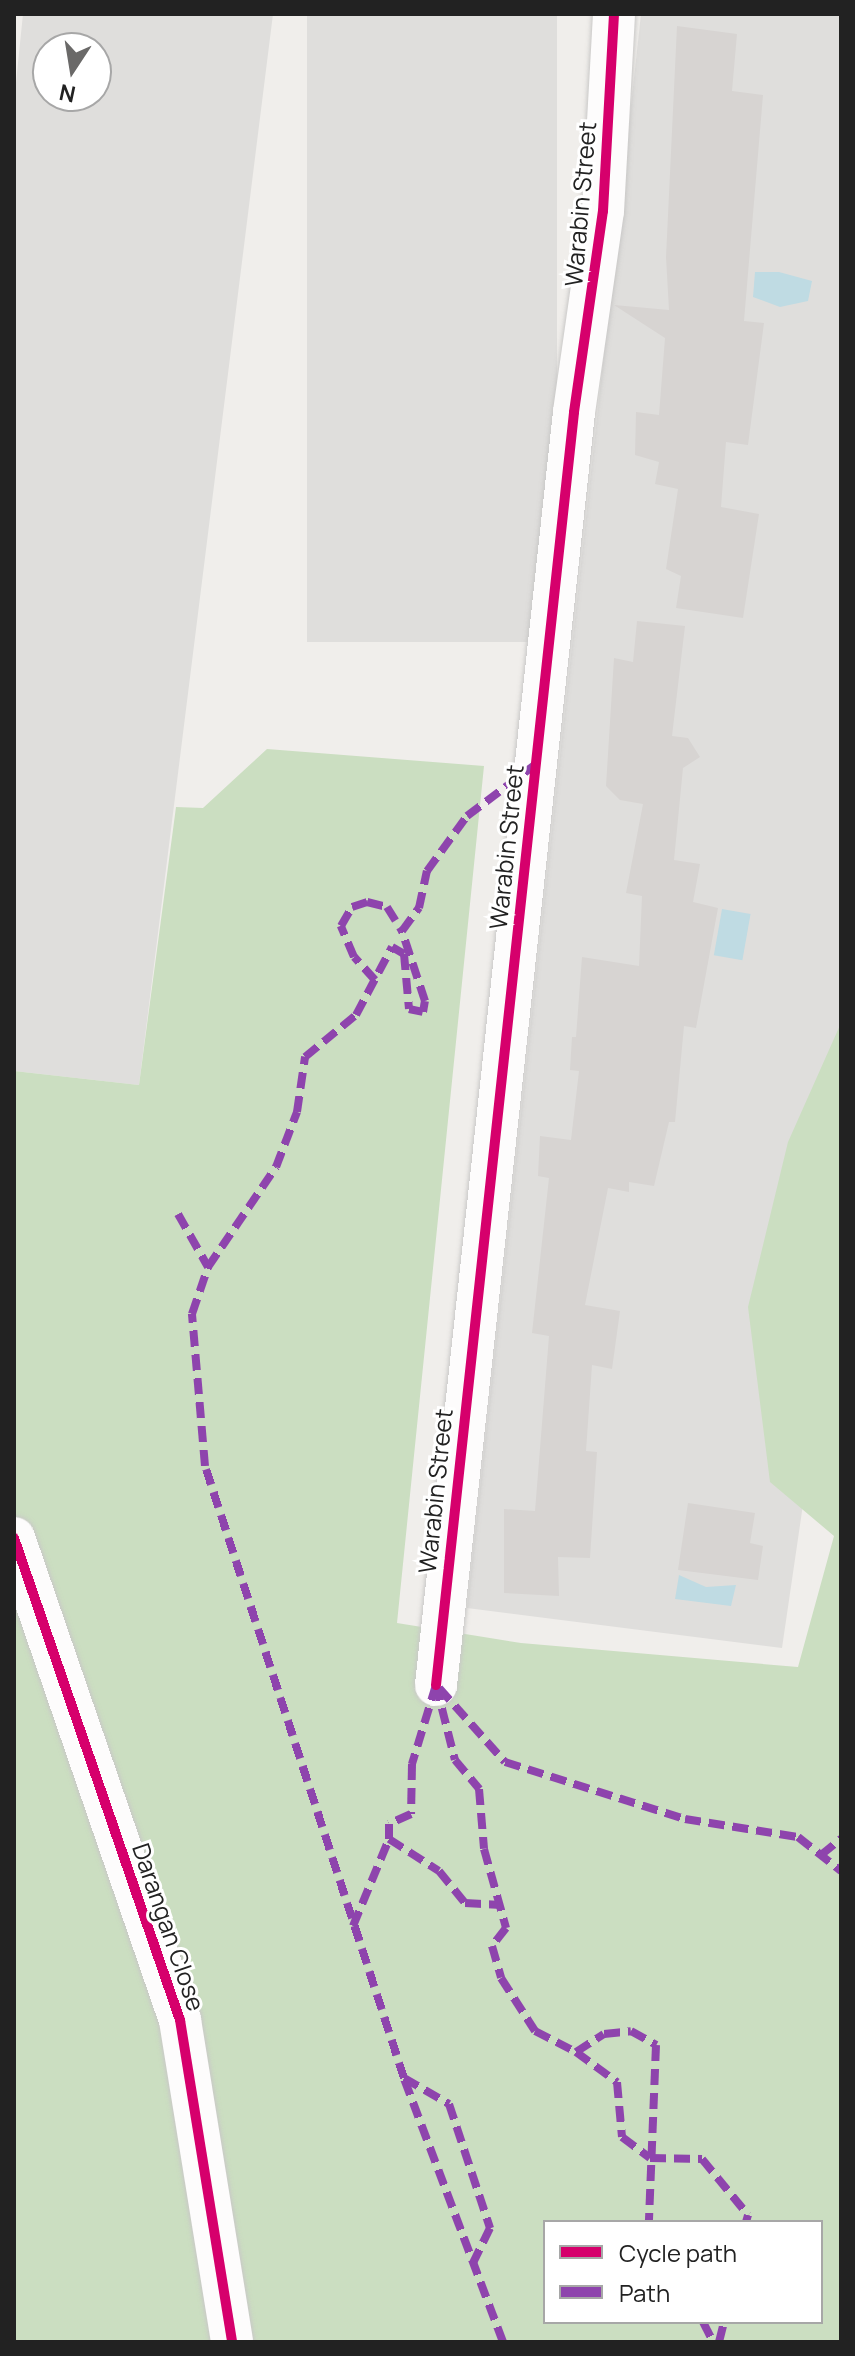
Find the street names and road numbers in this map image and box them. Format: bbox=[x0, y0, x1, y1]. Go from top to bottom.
street label: Warabin Street bbox=[558, 120, 602, 288]
street label: Warabin Street bbox=[483, 763, 529, 931]
street label: Warabin Street bbox=[412, 1407, 458, 1575]
street label: Darangan Close bbox=[127, 1839, 211, 2015]

